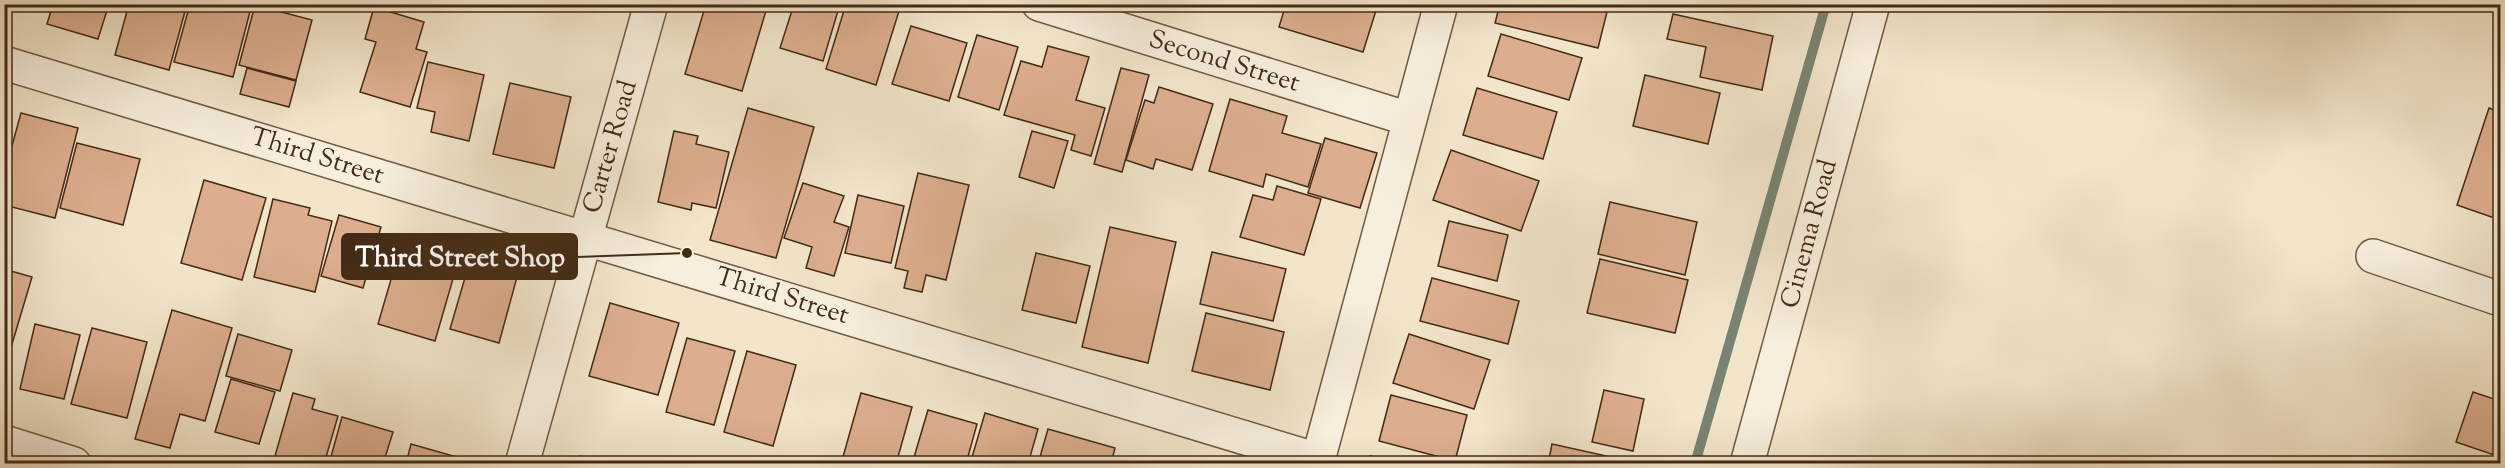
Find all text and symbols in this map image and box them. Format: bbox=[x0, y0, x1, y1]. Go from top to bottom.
street label: Second Street bbox=[1144, 21, 1304, 103]
street label: Carter Road bbox=[574, 76, 648, 218]
street label: Third Street bbox=[246, 119, 388, 195]
street label: Cinema Road bbox=[1772, 155, 1848, 313]
callout: Third Street Shop bbox=[342, 234, 577, 279]
text: Third Street Shop bbox=[355, 240, 565, 279]
street label: Third Street bbox=[711, 259, 853, 335]

